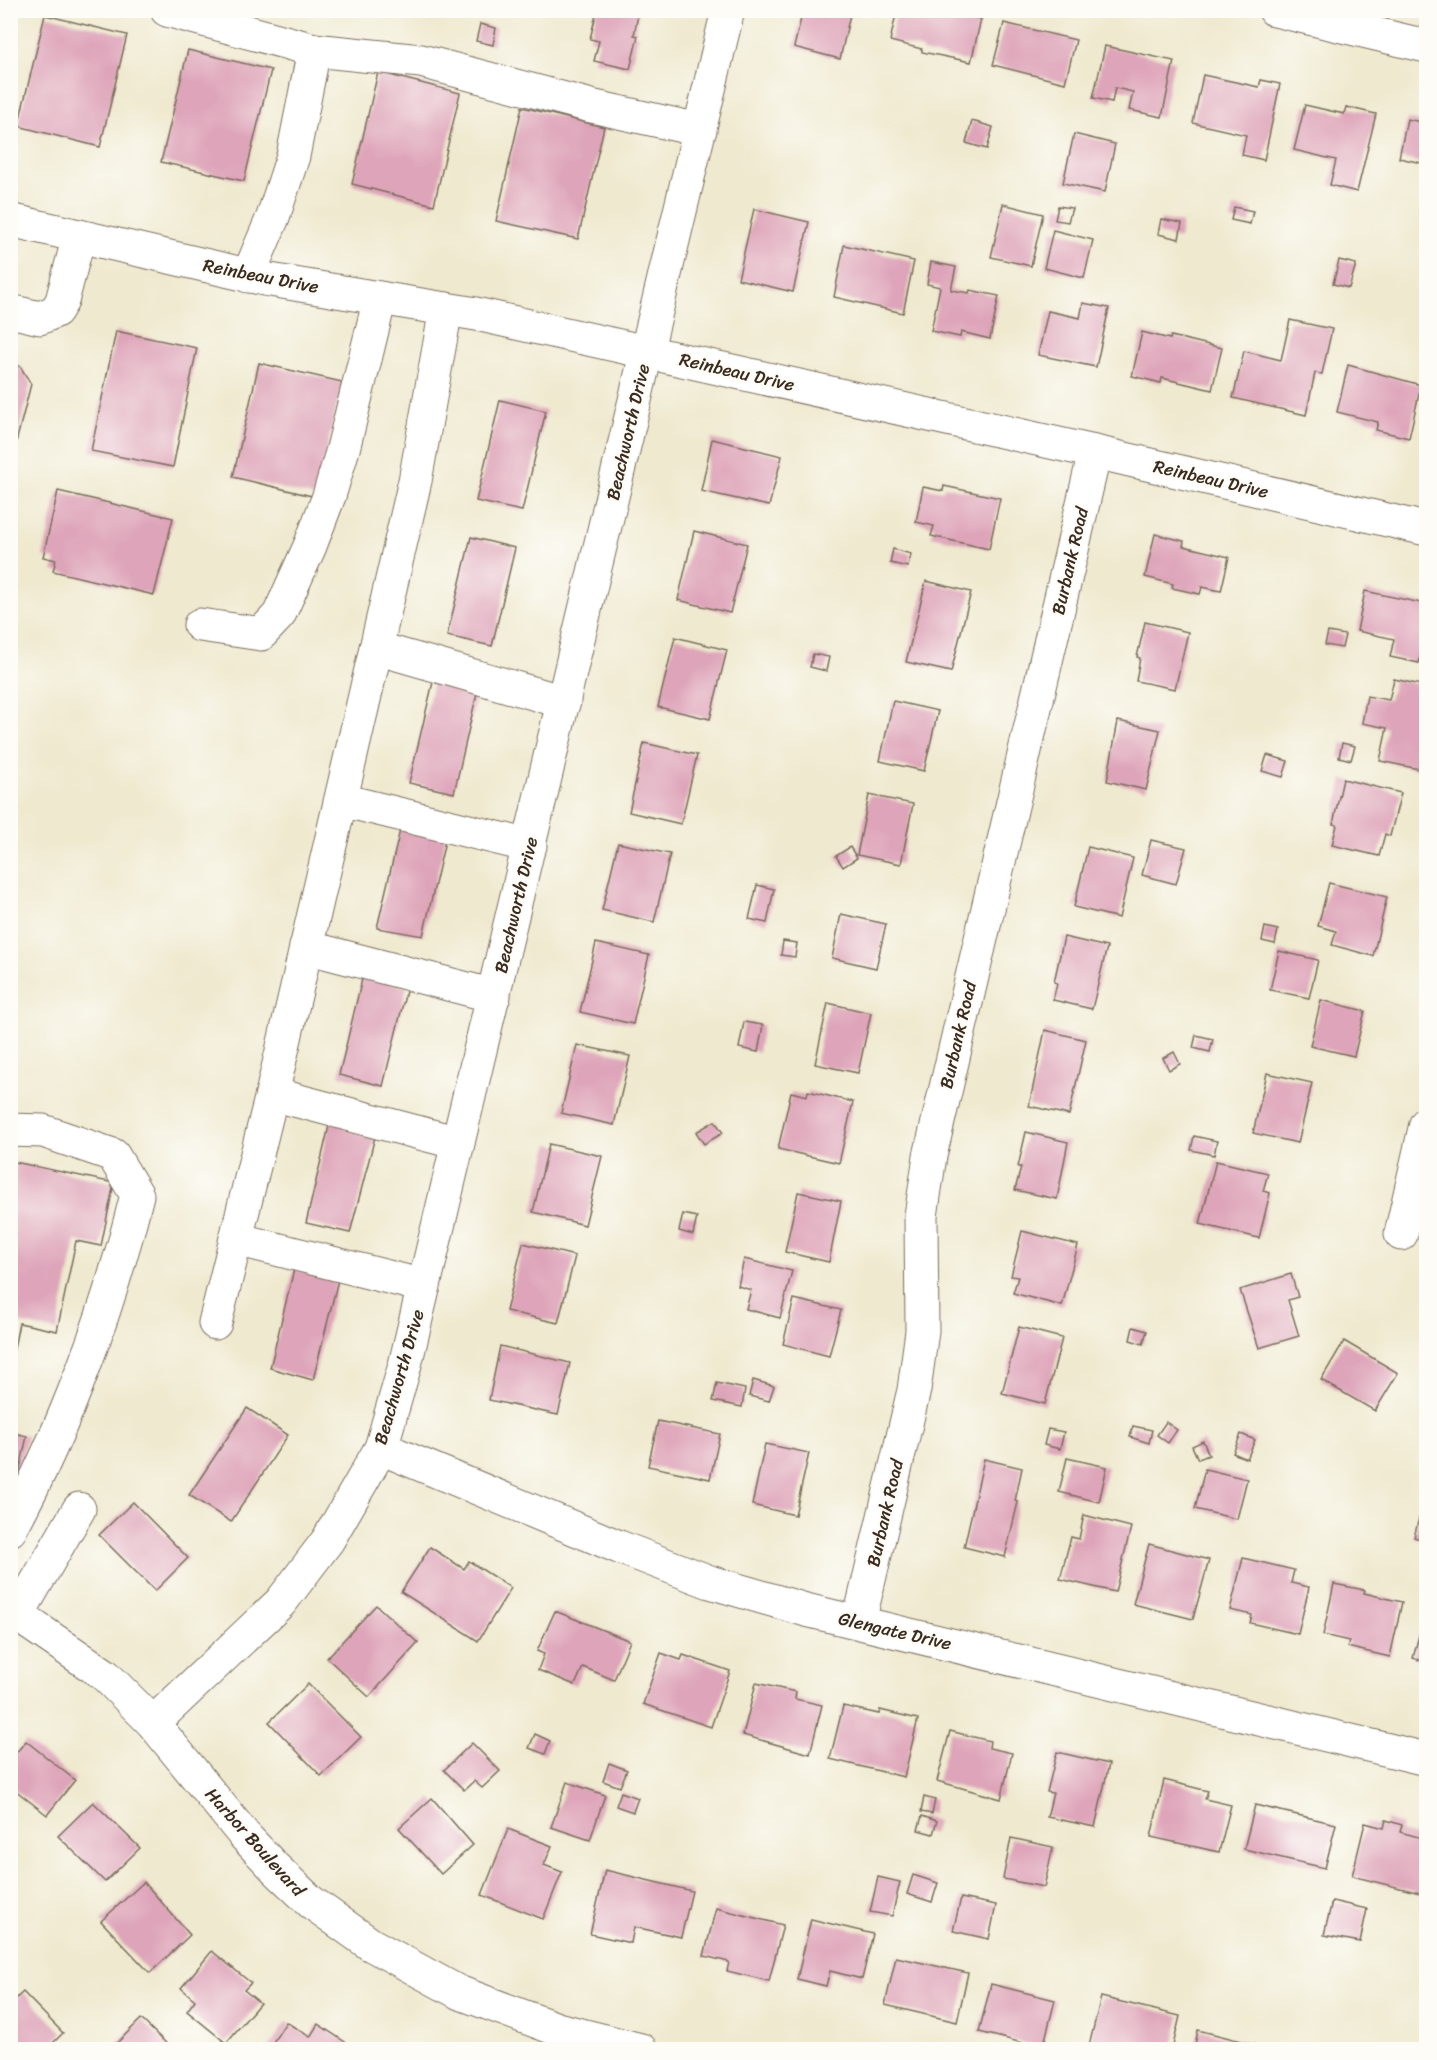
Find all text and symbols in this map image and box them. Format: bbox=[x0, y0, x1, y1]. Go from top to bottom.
street label: Reinbeau Drive bbox=[200, 249, 322, 303]
street label: Reinbeau Drive bbox=[676, 343, 798, 401]
street label: Beachworth Drive bbox=[597, 360, 659, 504]
street label: Reinbeau Drive bbox=[1150, 450, 1272, 508]
street label: Burbank Road bbox=[1042, 503, 1098, 618]
street label: Beachworth Drive bbox=[485, 833, 547, 977]
street label: Burbank Road bbox=[930, 977, 986, 1092]
street label: Beachworth Drive bbox=[364, 1306, 434, 1448]
street label: Burbank Road bbox=[857, 1455, 913, 1570]
street label: Glengate Drive bbox=[835, 1602, 955, 1660]
street label: Harbor Boulevard bbox=[197, 1780, 314, 1905]

